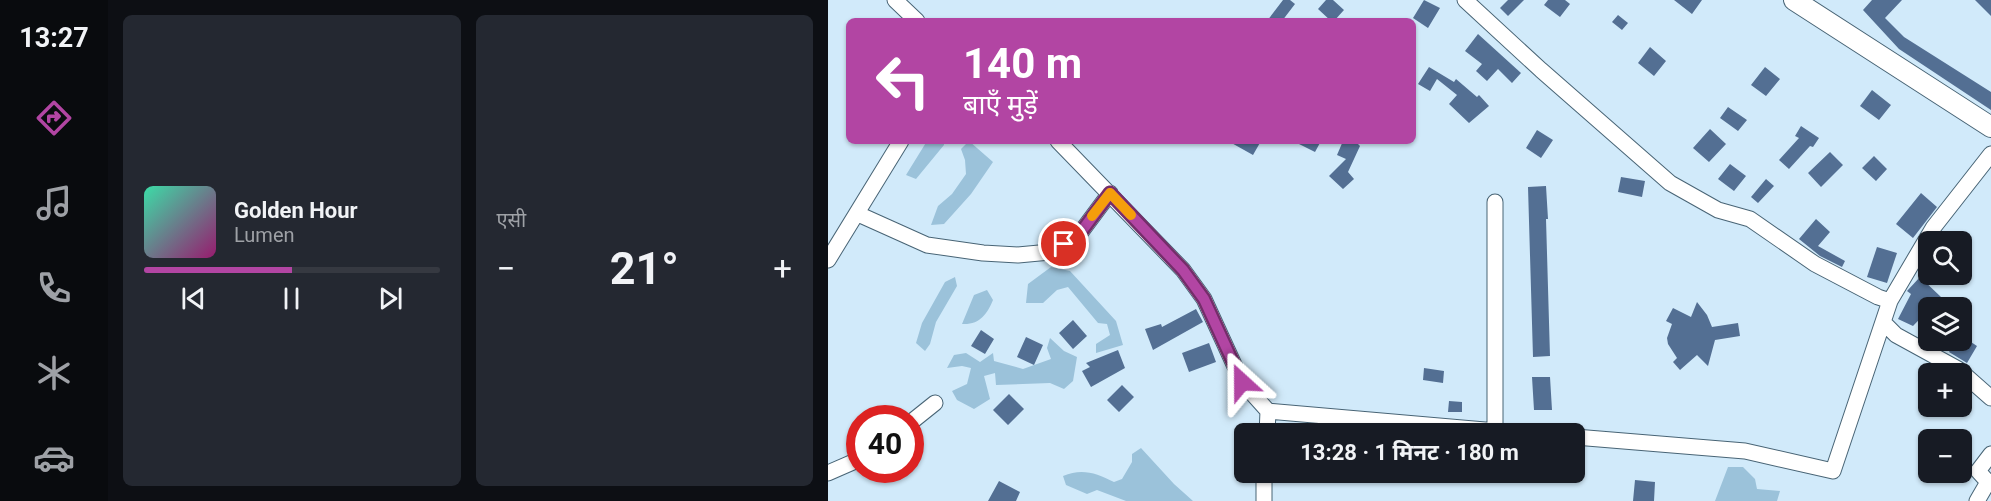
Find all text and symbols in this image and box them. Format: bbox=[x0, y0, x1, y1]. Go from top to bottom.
text: 13:27 bbox=[19, 22, 89, 54]
text: 140 m bbox=[963, 39, 1082, 88]
icon: left bbox=[864, 42, 942, 120]
text: बाएँ मुड़ें bbox=[963, 89, 1038, 121]
icon: directions bbox=[33, 97, 75, 139]
icon: music bbox=[33, 182, 75, 224]
text: Golden Hour bbox=[234, 198, 358, 223]
text: एसी bbox=[497, 208, 526, 232]
pin bbox=[1038, 218, 1089, 269]
text: Lumen bbox=[234, 223, 295, 247]
icon: arrive bbox=[1047, 227, 1080, 260]
map controls bbox=[1918, 231, 1972, 483]
button: search bbox=[1918, 231, 1972, 285]
text: 21° bbox=[610, 242, 679, 295]
text: − bbox=[497, 249, 515, 288]
text: + bbox=[773, 249, 792, 288]
icon: phone bbox=[33, 267, 75, 309]
icon: previous bbox=[177, 282, 210, 315]
icon: pause bbox=[275, 282, 308, 315]
icon: next bbox=[374, 282, 407, 315]
button: layers bbox=[1918, 297, 1972, 351]
position arrow bbox=[1210, 350, 1274, 414]
icon: climate bbox=[33, 352, 75, 394]
button: + bbox=[1918, 363, 1972, 417]
speed limit sign: 40 bbox=[846, 405, 924, 483]
button: − bbox=[1918, 429, 1972, 483]
icon: car bbox=[33, 437, 75, 479]
text: 13:28 · 1 मिनट · 180 m bbox=[1300, 440, 1519, 465]

